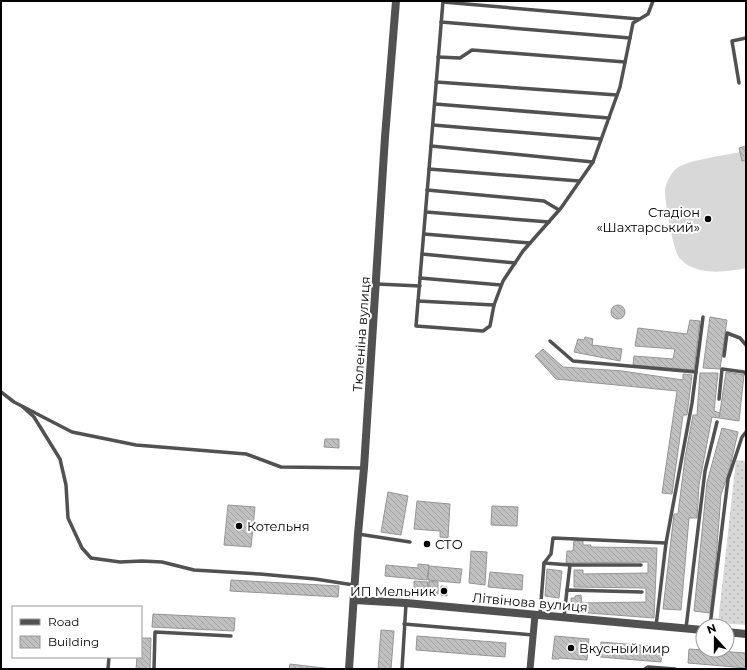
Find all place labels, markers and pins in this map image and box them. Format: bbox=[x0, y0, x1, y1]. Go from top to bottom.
place label: Стадіон «Шахтарський» bbox=[596, 204, 700, 235]
marker: Стадіон «Шахтарський» bbox=[703, 214, 713, 224]
place label: Котельня bbox=[247, 518, 310, 534]
marker: Котельня bbox=[234, 521, 244, 531]
place label: СТО bbox=[435, 536, 463, 552]
marker: СТО bbox=[422, 539, 432, 549]
place label: ИП Мельник bbox=[350, 583, 436, 599]
marker: ИП Мельник bbox=[439, 586, 449, 596]
place label: Вкусный мир bbox=[579, 640, 670, 656]
marker: Вкусный мир bbox=[566, 643, 576, 653]

